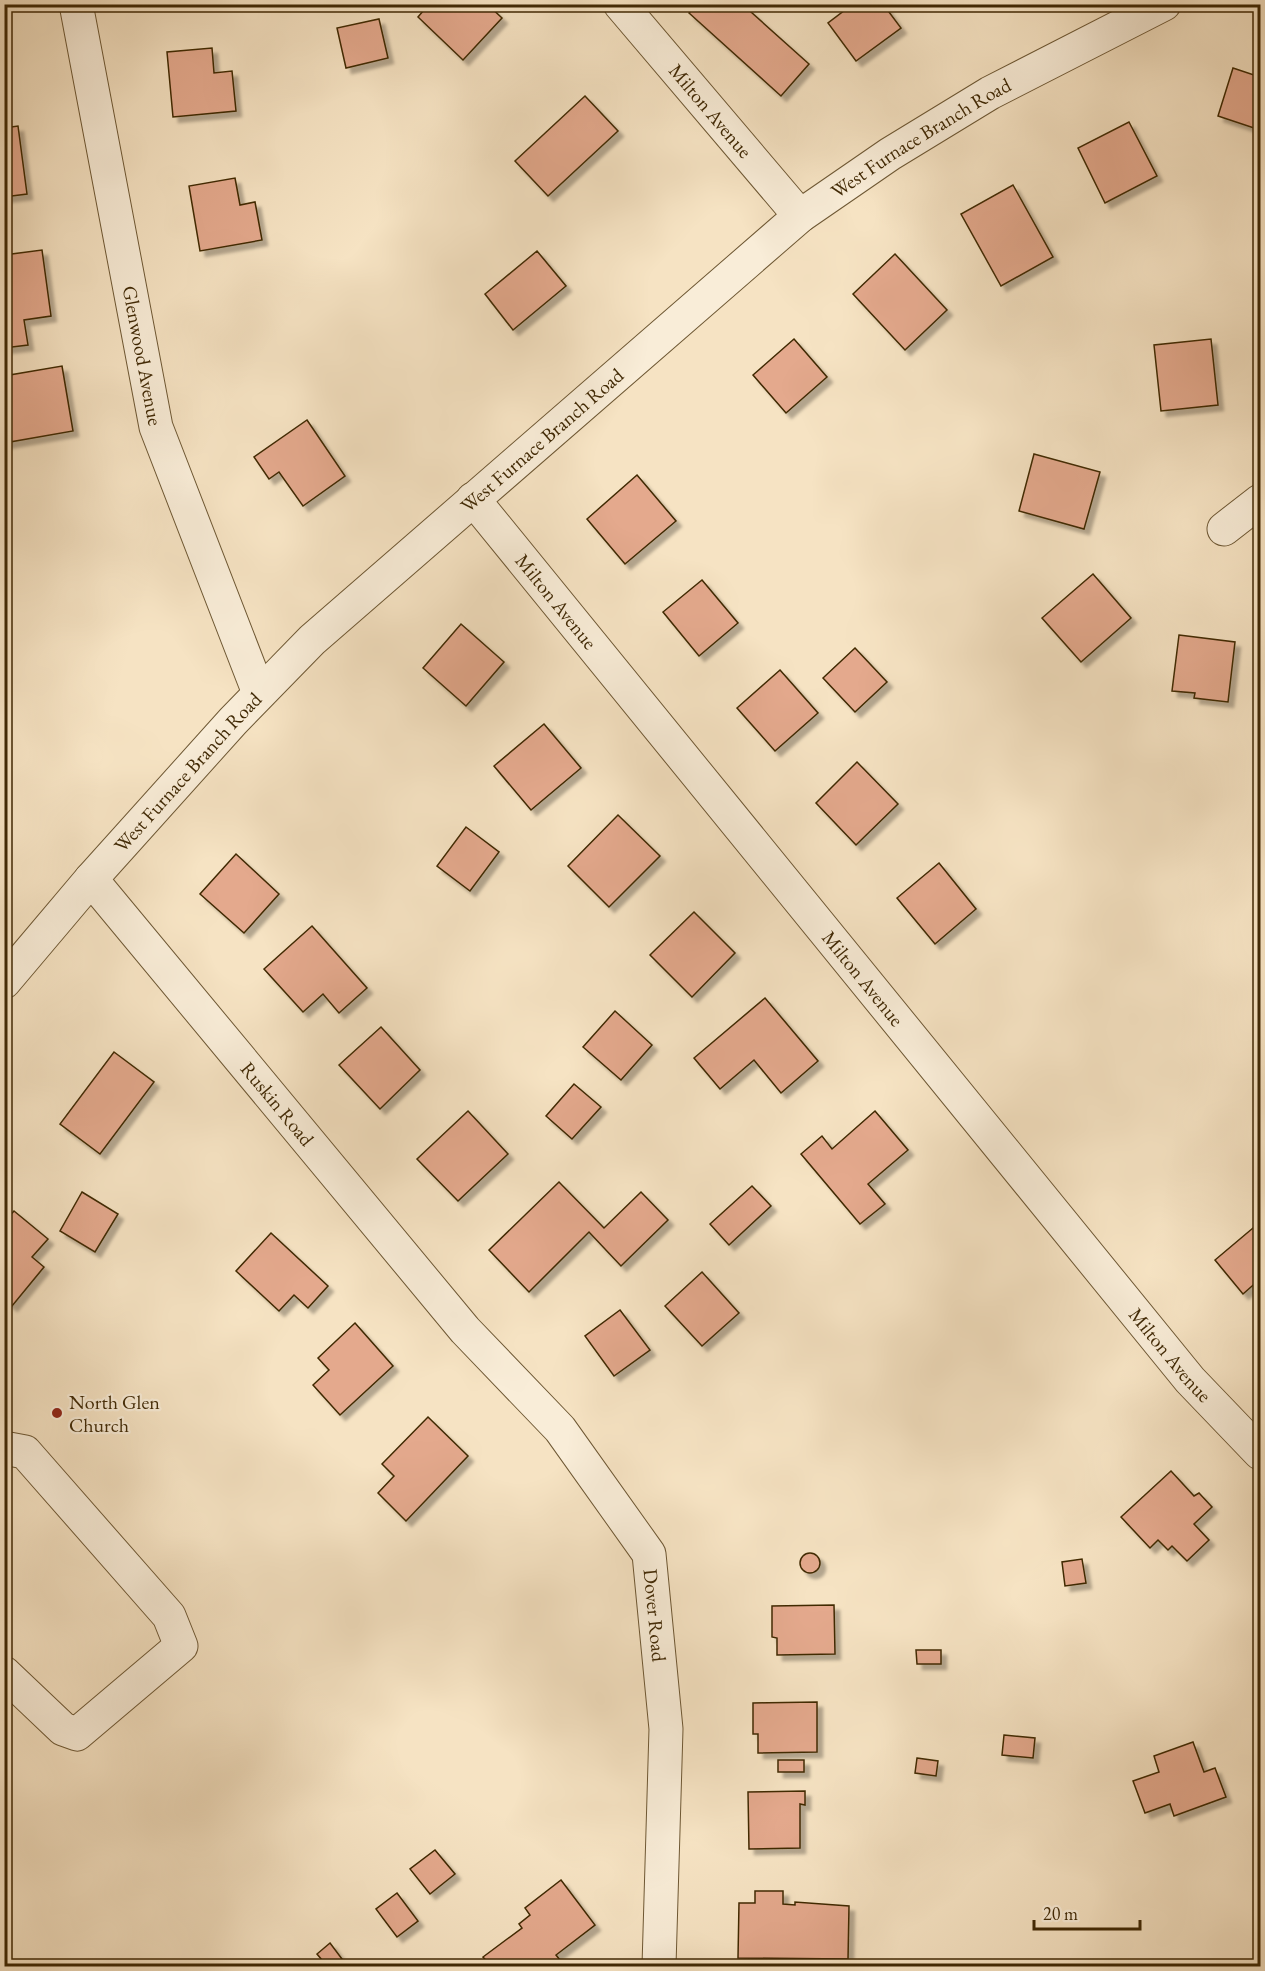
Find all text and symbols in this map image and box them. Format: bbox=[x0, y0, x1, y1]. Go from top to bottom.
street label: Milton Avenue bbox=[663, 58, 758, 163]
street label: West Furnace Branch Road bbox=[826, 71, 1016, 204]
street label: Glenwood Avenue bbox=[117, 284, 169, 428]
street label: West Furnace Branch Road bbox=[455, 362, 630, 518]
street label: Milton Avenue bbox=[510, 548, 603, 655]
street label: West Furnace Branch Road bbox=[108, 686, 268, 858]
street label: Milton Avenue bbox=[816, 925, 910, 1032]
street label: Ruskin Road bbox=[235, 1056, 321, 1152]
street label: Milton Avenue bbox=[1123, 1302, 1218, 1408]
place label: North Glen Church bbox=[69, 1389, 160, 1438]
marker: North Glen Church bbox=[50, 1406, 64, 1420]
street label: Dover Road bbox=[637, 1567, 672, 1664]
scale bar bbox=[1034, 1893, 1140, 1931]
text: 20 m bbox=[1043, 1902, 1078, 1925]

